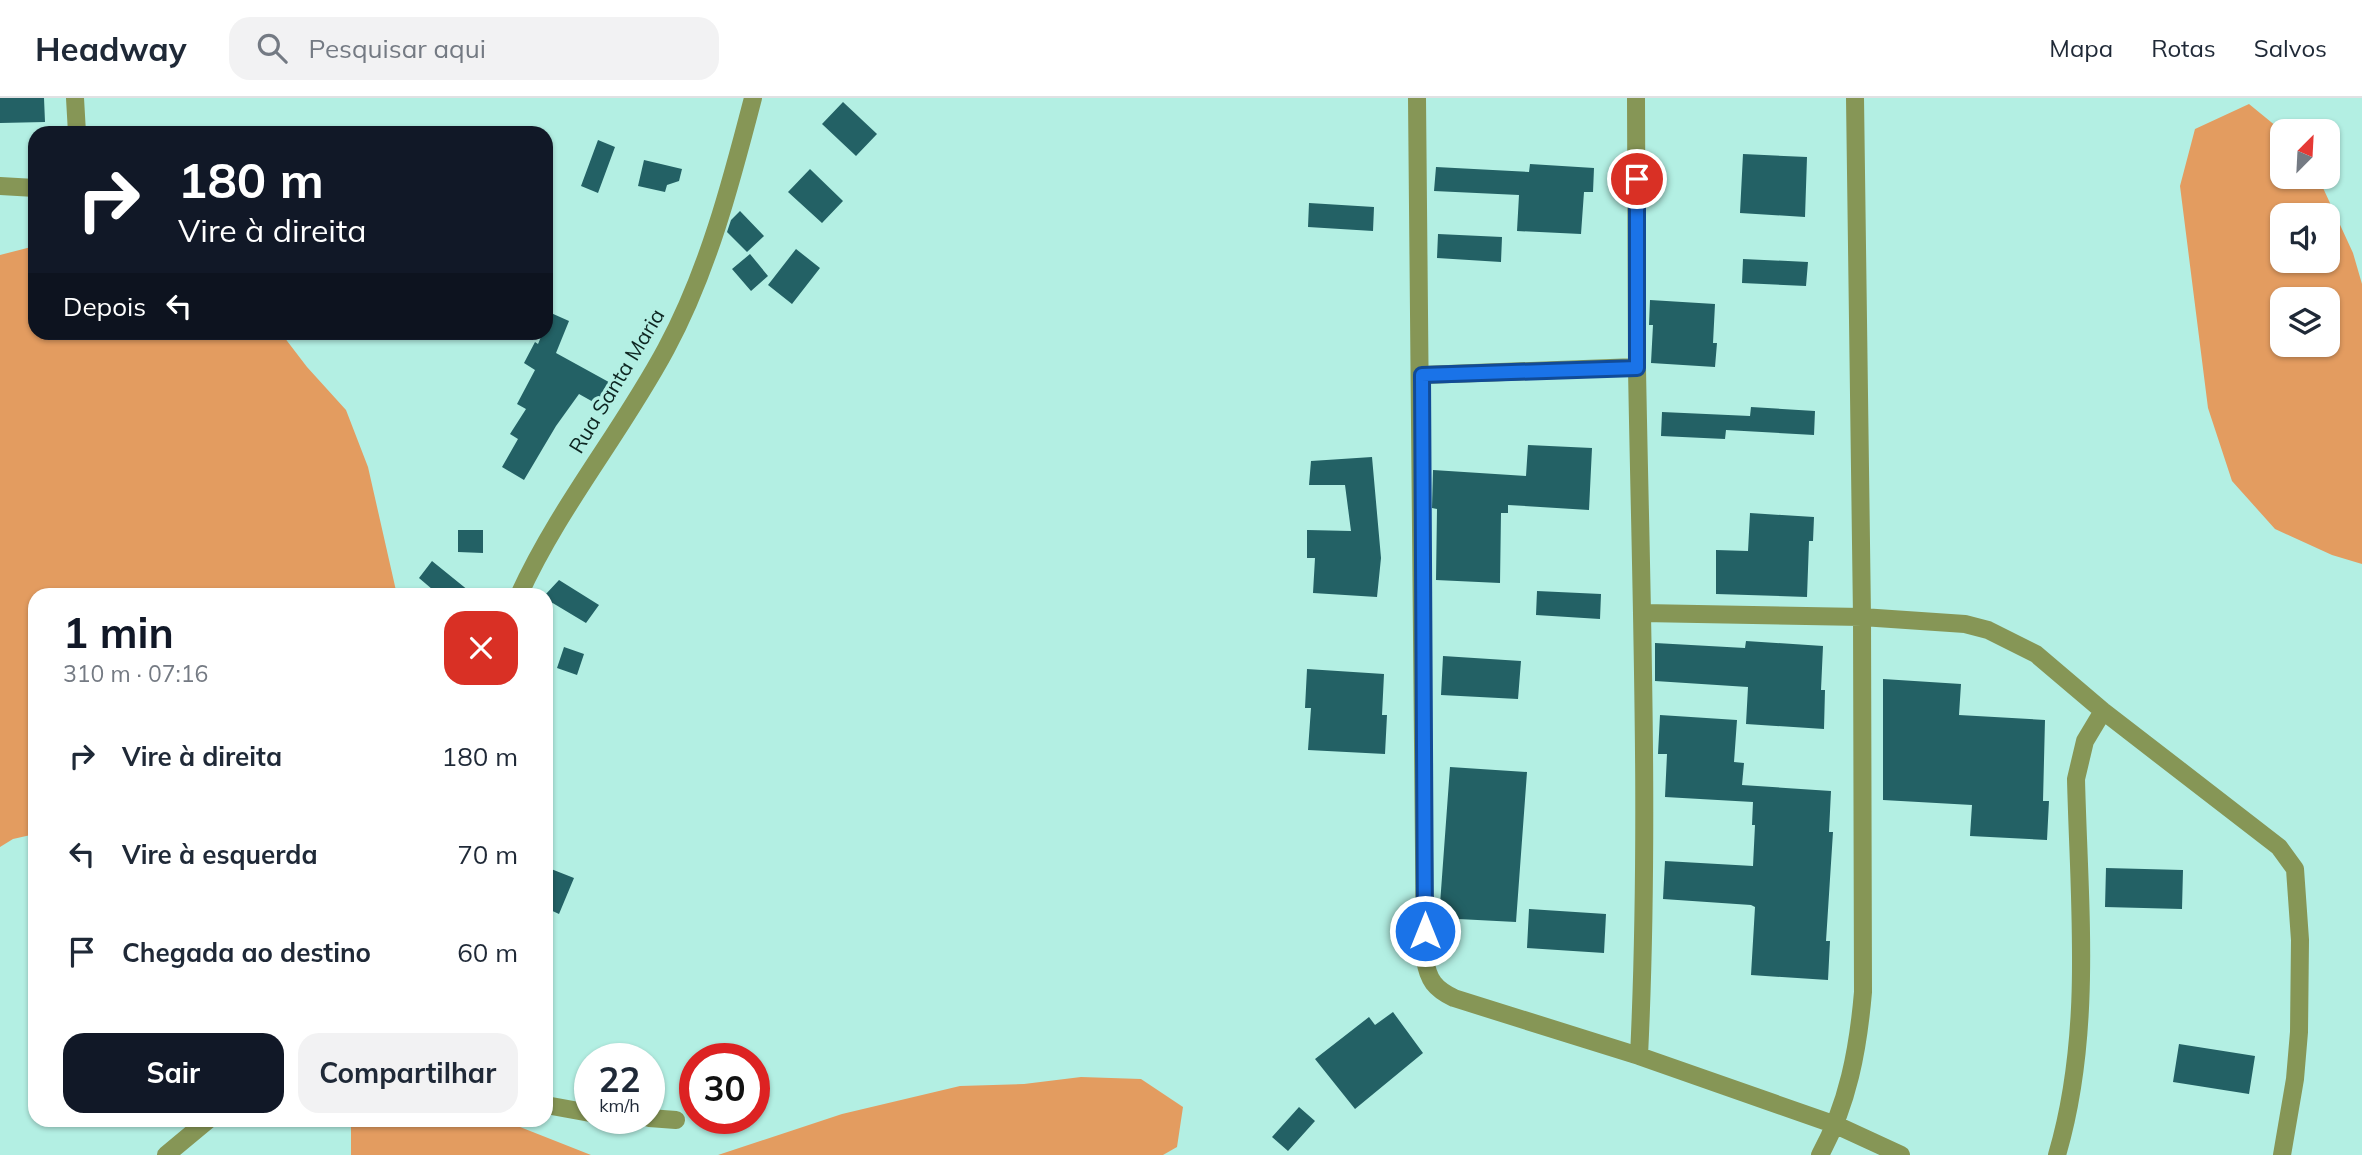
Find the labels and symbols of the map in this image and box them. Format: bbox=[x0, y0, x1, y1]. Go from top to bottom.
north arrow bbox=[2270, 119, 2340, 189]
pin bbox=[1607, 149, 1667, 209]
street label: Rua Santa Maria bbox=[563, 304, 670, 457]
position arrow bbox=[1388, 894, 1462, 968]
speed limit sign: 30 bbox=[679, 1043, 770, 1134]

